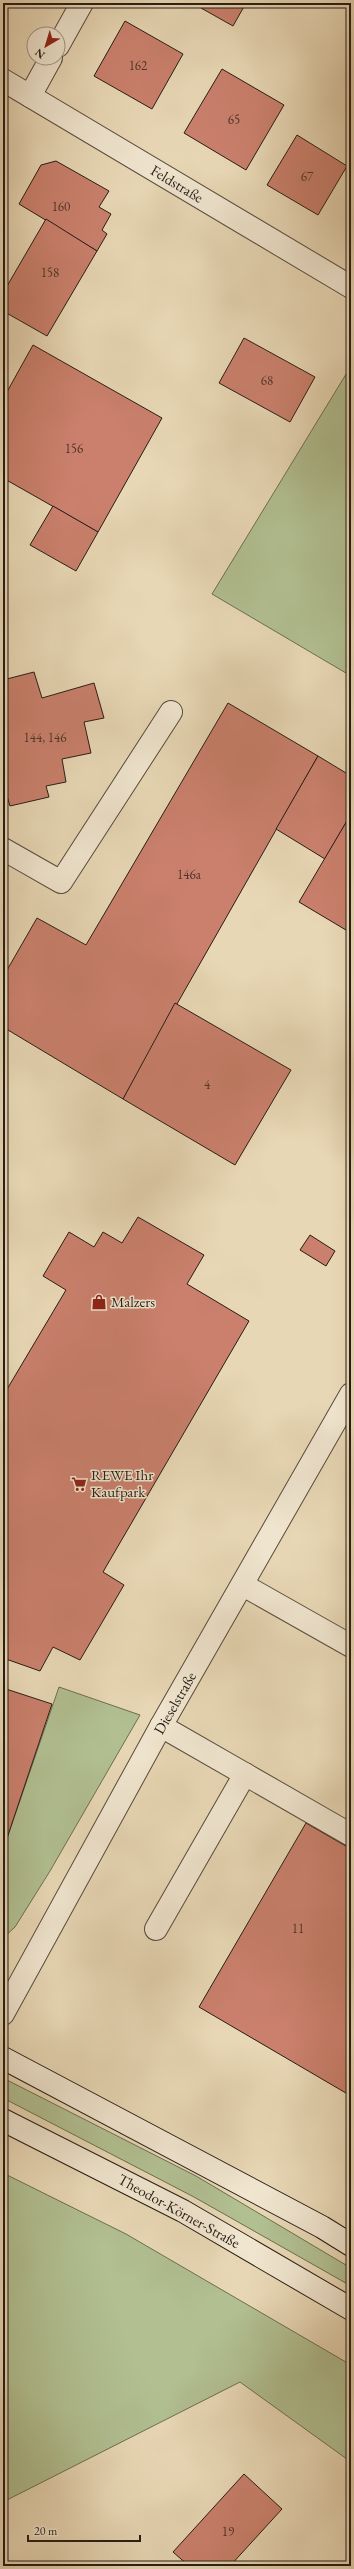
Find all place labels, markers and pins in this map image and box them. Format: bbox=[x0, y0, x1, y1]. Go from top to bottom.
place label: Malzers bbox=[111, 1292, 155, 1311]
shop icon: Malzers bbox=[90, 1293, 108, 1311]
place label: REWE Ihr Kaufpark bbox=[91, 1465, 153, 1501]
supermarket icon: REWE Ihr Kaufpark bbox=[70, 1475, 88, 1493]

